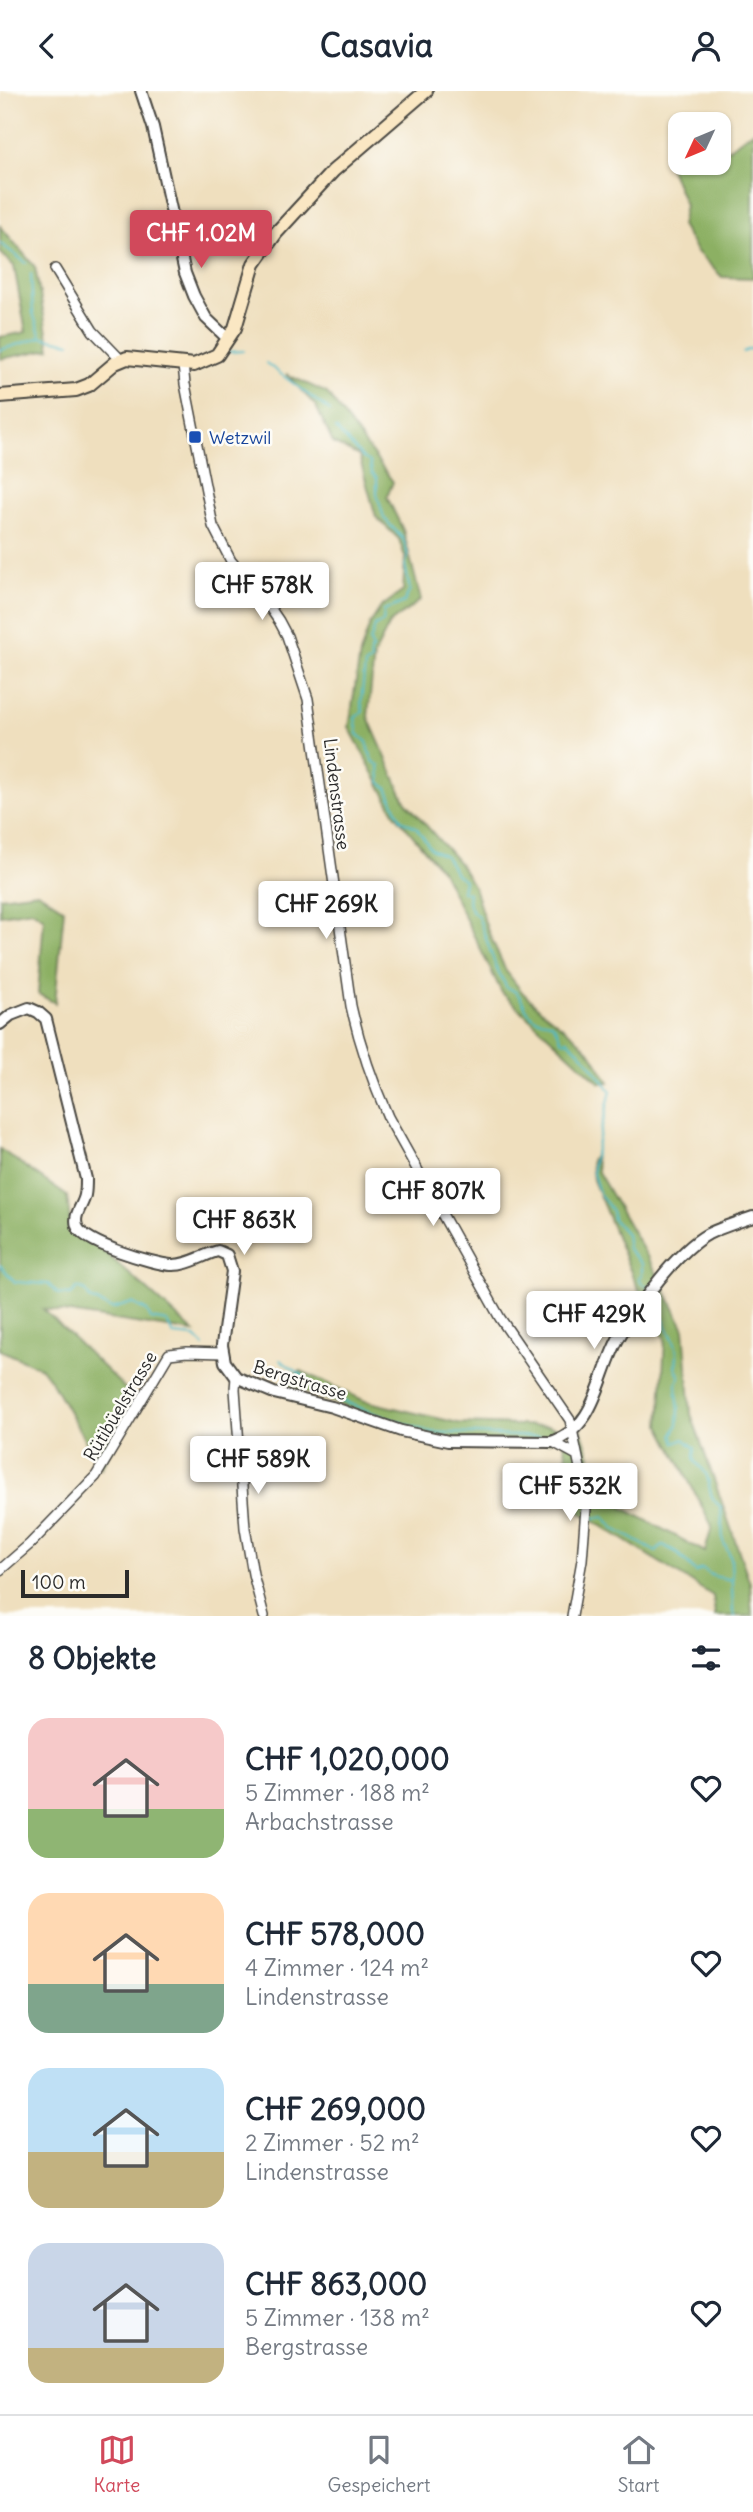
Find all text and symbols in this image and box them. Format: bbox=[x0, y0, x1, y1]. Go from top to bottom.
text: Casavia bbox=[320, 25, 433, 66]
icon: back bbox=[28, 27, 66, 65]
icon: person bbox=[687, 27, 725, 65]
north arrow bbox=[668, 112, 732, 175]
map controls bbox=[668, 112, 731, 175]
pin: CHF 1.02M bbox=[121, 211, 281, 270]
text: CHF 1.02M bbox=[146, 218, 256, 247]
place label: Wetzwil bbox=[209, 426, 271, 449]
marker: Wetzwil bbox=[187, 429, 203, 445]
pin: CHF 578K bbox=[190, 563, 334, 622]
text: CHF 578K bbox=[211, 570, 313, 599]
street label: Lindenstrasse bbox=[319, 737, 355, 851]
pin: CHF 269K bbox=[254, 881, 398, 941]
text: CHF 269K bbox=[274, 889, 378, 918]
pin: CHF 807K bbox=[361, 1169, 505, 1228]
text: CHF 807K bbox=[381, 1176, 485, 1205]
pin: CHF 863K bbox=[172, 1197, 316, 1257]
text: CHF 863K bbox=[192, 1205, 296, 1234]
pin: CHF 429K bbox=[522, 1291, 666, 1351]
text: CHF 429K bbox=[542, 1299, 646, 1328]
street label: Rütibüelstrasse bbox=[78, 1347, 162, 1465]
street label: Bergstrasse bbox=[251, 1355, 349, 1405]
pin: CHF 589K bbox=[186, 1437, 330, 1496]
text: CHF 589K bbox=[206, 1444, 310, 1473]
pin: CHF 532K bbox=[498, 1463, 642, 1523]
text: CHF 532K bbox=[518, 1471, 622, 1500]
scale bar bbox=[21, 1567, 130, 1599]
text: 100 m bbox=[32, 1570, 86, 1594]
text: 8 Objekte bbox=[28, 1639, 156, 1677]
icon: filters bbox=[687, 1639, 725, 1677]
text: CHF 1,020,000 bbox=[245, 1740, 450, 1778]
icon: home bbox=[84, 1746, 168, 1830]
icon: heart bbox=[687, 1769, 725, 1807]
text: 5 Zimmer · 188 m² bbox=[245, 1778, 430, 1807]
text: Arbachstrasse bbox=[245, 1807, 394, 1836]
text: CHF 578,000 bbox=[245, 1915, 425, 1953]
icon: home bbox=[84, 1921, 168, 2005]
icon: heart bbox=[687, 1944, 725, 1982]
text: 4 Zimmer · 124 m² bbox=[245, 1953, 429, 1982]
text: Lindenstrasse bbox=[245, 1982, 389, 2011]
text: CHF 269,000 bbox=[245, 2090, 426, 2128]
icon: home bbox=[84, 2096, 168, 2180]
icon: heart bbox=[687, 2119, 725, 2157]
text: 2 Zimmer · 52 m² bbox=[245, 2128, 420, 2157]
text: Lindenstrasse bbox=[245, 2157, 389, 2186]
text: CHF 863,000 bbox=[245, 2265, 427, 2303]
icon: home bbox=[84, 2271, 168, 2355]
icon: heart bbox=[687, 2294, 725, 2332]
text: 5 Zimmer · 138 m² bbox=[245, 2303, 430, 2332]
text: Bergstrasse bbox=[245, 2332, 368, 2361]
tab: Karte bbox=[94, 2431, 140, 2497]
tab: Gespeichert bbox=[328, 2431, 430, 2497]
tab: Start bbox=[618, 2431, 659, 2497]

